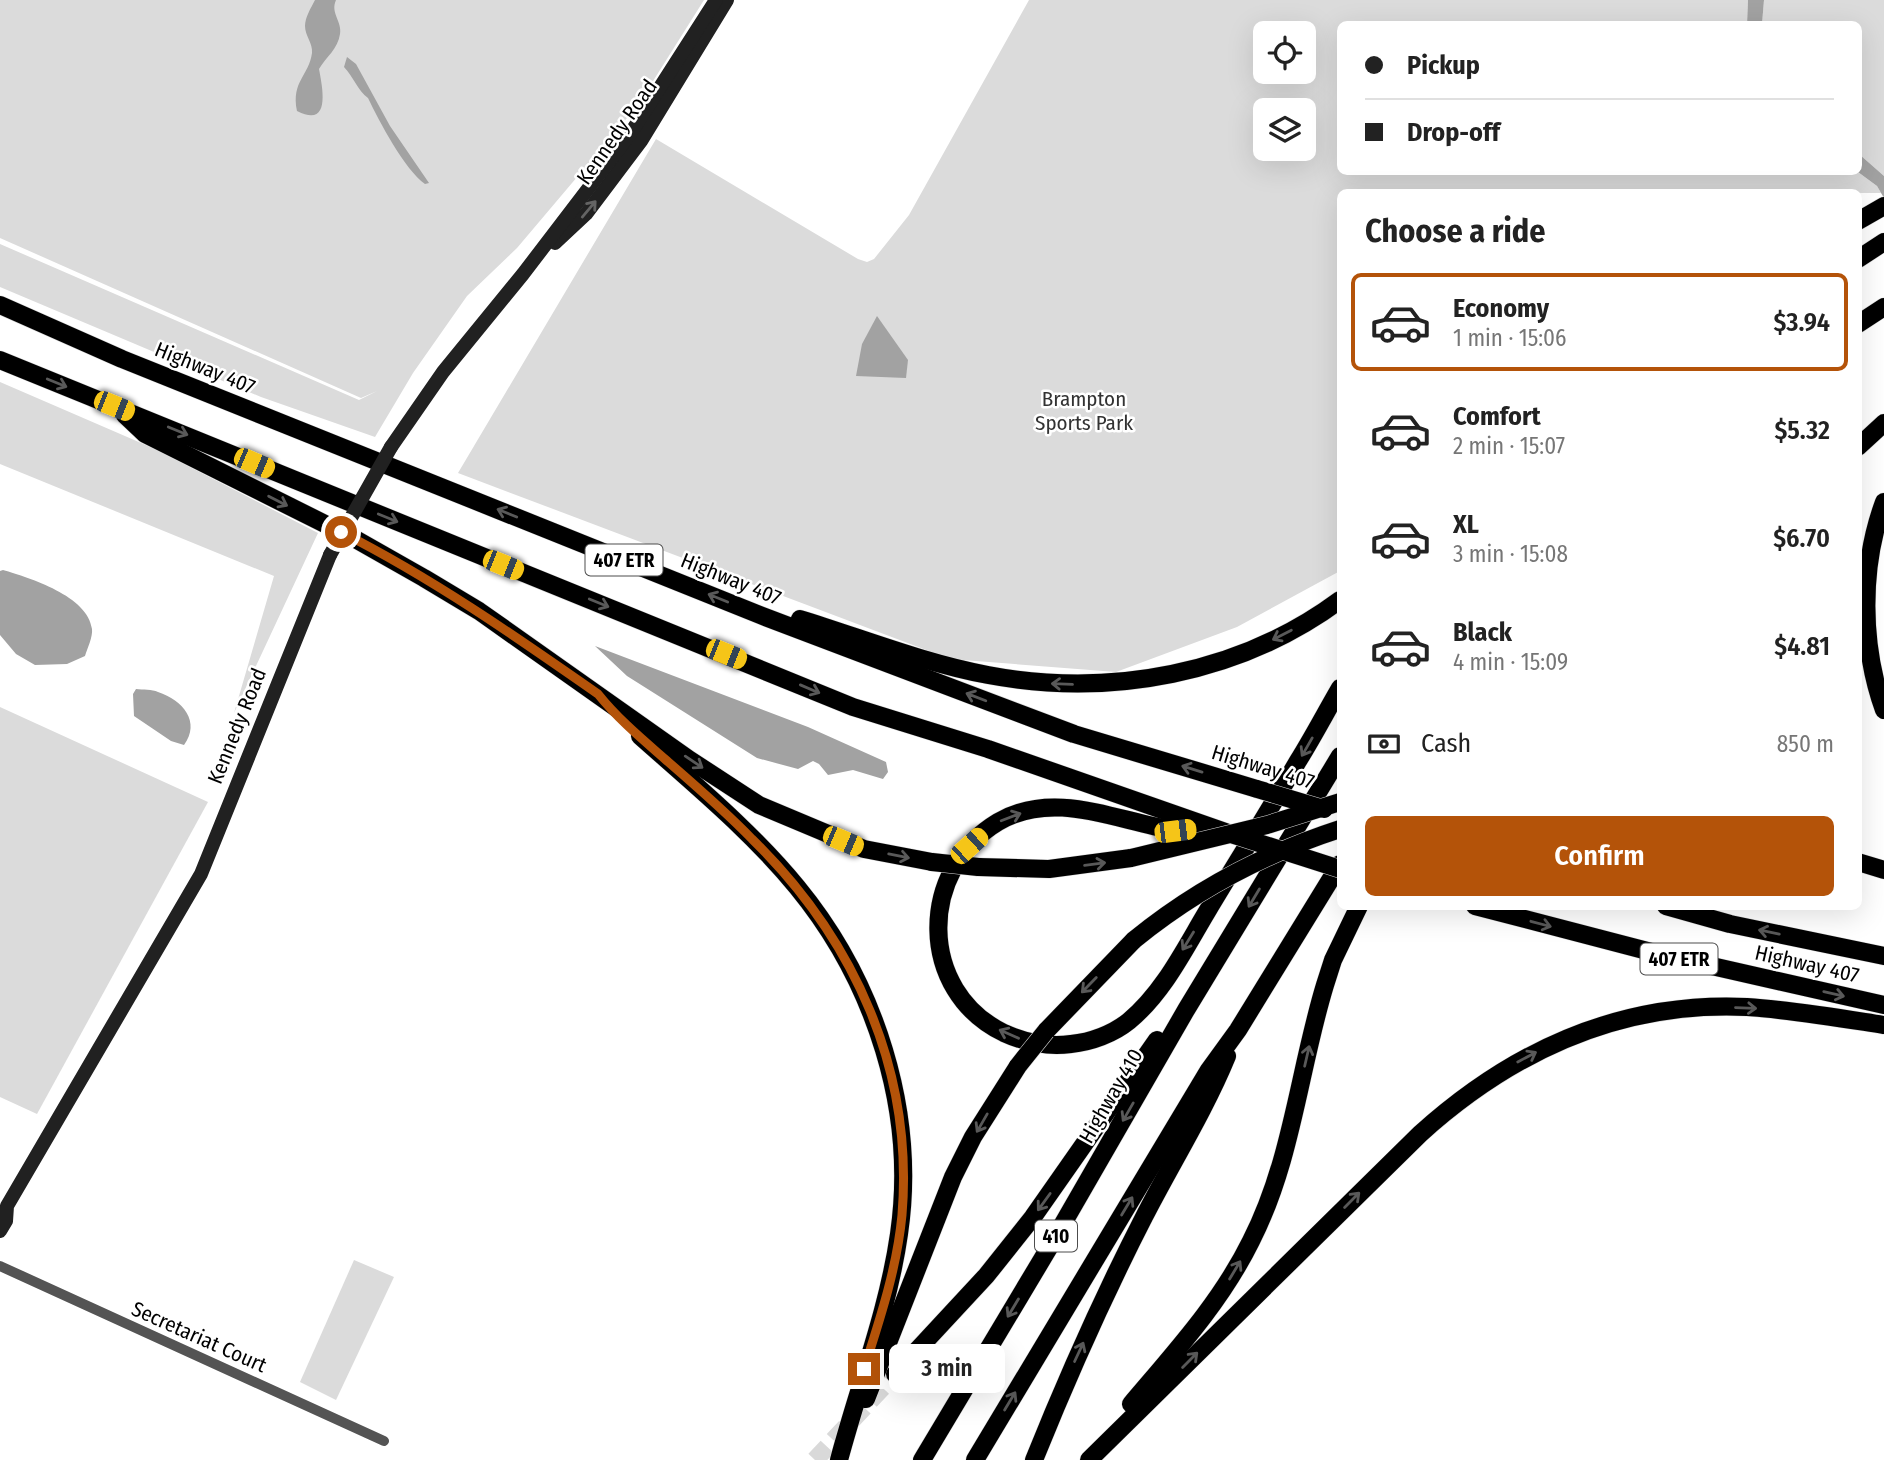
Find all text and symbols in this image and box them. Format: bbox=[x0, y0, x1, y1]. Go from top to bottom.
map controls bbox=[1253, 21, 1316, 161]
button: locate bbox=[1253, 21, 1316, 84]
text: Pickup bbox=[1407, 50, 1480, 81]
street label: Kennedy Road bbox=[571, 74, 663, 190]
button: layers bbox=[1253, 98, 1316, 161]
text: Drop-off bbox=[1407, 117, 1500, 148]
one-way arrow bbox=[581, 200, 597, 218]
text: Choose a ride bbox=[1365, 212, 1546, 250]
icon: car bbox=[1369, 291, 1432, 354]
text: Economy bbox=[1453, 293, 1549, 324]
text: $3.94 bbox=[1774, 307, 1830, 338]
text: 1 min · 15:06 bbox=[1453, 324, 1566, 352]
street label: Highway 407 bbox=[151, 336, 259, 400]
one-way arrow bbox=[46, 377, 67, 390]
park label: Brampton Sports Park bbox=[1035, 386, 1133, 436]
car bbox=[91, 388, 138, 424]
icon: car bbox=[1369, 399, 1432, 462]
text: Comfort bbox=[1453, 401, 1541, 432]
text: $5.32 bbox=[1774, 415, 1830, 446]
one-way arrow bbox=[166, 426, 188, 439]
text: 2 min · 15:07 bbox=[1453, 432, 1565, 460]
car bbox=[231, 445, 278, 481]
one-way arrow bbox=[267, 494, 288, 508]
one-way arrow bbox=[496, 506, 518, 519]
icon: car bbox=[1369, 507, 1432, 570]
text: XL bbox=[1453, 509, 1479, 540]
one-way arrow bbox=[377, 513, 398, 526]
route start bbox=[325, 516, 357, 548]
text: $6.70 bbox=[1773, 523, 1830, 554]
text: 3 min · 15:08 bbox=[1453, 540, 1568, 568]
road number: 407 ETR bbox=[586, 544, 662, 576]
car bbox=[480, 547, 527, 583]
street label: Highway 407 bbox=[677, 547, 785, 611]
one-way arrow bbox=[707, 591, 729, 604]
one-way arrow bbox=[588, 597, 609, 610]
icon: car bbox=[1369, 615, 1432, 678]
text: Black bbox=[1453, 617, 1512, 648]
one-way arrow bbox=[1272, 628, 1293, 642]
text: $4.81 bbox=[1774, 631, 1830, 662]
car bbox=[703, 636, 750, 672]
text: 4 min · 15:09 bbox=[1453, 648, 1568, 676]
street label: Kennedy Road bbox=[202, 664, 272, 788]
one-way arrow bbox=[1051, 677, 1074, 690]
one-way arrow bbox=[798, 683, 820, 696]
one-way arrow bbox=[966, 690, 987, 702]
icon: cash bbox=[1365, 725, 1403, 763]
text: Cash bbox=[1421, 728, 1471, 759]
text: 850 m bbox=[1777, 730, 1834, 758]
one-way arrow bbox=[1299, 737, 1313, 757]
street label: Highway 407 bbox=[1209, 739, 1317, 795]
one-way arrow bbox=[683, 755, 703, 769]
one-way arrow bbox=[1181, 762, 1203, 775]
one-way arrow bbox=[999, 810, 1021, 823]
button: Confirm bbox=[1365, 816, 1834, 896]
car bbox=[1153, 818, 1198, 844]
car bbox=[820, 823, 867, 859]
car bbox=[947, 824, 992, 868]
one-way arrow bbox=[887, 850, 910, 863]
one-way arrow bbox=[1083, 857, 1106, 870]
one-way arrow bbox=[1247, 887, 1261, 907]
one-way arrow bbox=[1529, 918, 1552, 931]
one-way arrow bbox=[1758, 925, 1781, 939]
one-way arrow bbox=[1181, 931, 1195, 951]
street label: Highway 407 bbox=[1752, 939, 1862, 989]
road number: 407 ETR bbox=[1640, 944, 1718, 974]
one-way arrow bbox=[1081, 976, 1098, 993]
one-way arrow bbox=[1822, 987, 1845, 1001]
one-way arrow bbox=[1734, 1001, 1757, 1014]
one-way arrow bbox=[998, 1027, 1020, 1040]
street label: Highway 410 bbox=[1074, 1044, 1148, 1148]
one-way arrow bbox=[1301, 1045, 1314, 1068]
one-way arrow bbox=[1516, 1049, 1537, 1063]
one-way arrow bbox=[1121, 1101, 1134, 1122]
one-way arrow bbox=[974, 1113, 988, 1133]
one-way arrow bbox=[1037, 1192, 1051, 1211]
one-way arrow bbox=[1343, 1192, 1360, 1209]
one-way arrow bbox=[1120, 1197, 1134, 1217]
road number: 410 bbox=[1035, 1220, 1077, 1252]
one-way arrow bbox=[1228, 1261, 1242, 1281]
street label: Secretariat Court bbox=[127, 1296, 271, 1378]
one-way arrow bbox=[1006, 1298, 1020, 1318]
one-way arrow bbox=[1073, 1342, 1087, 1363]
callout: 3 min bbox=[888, 1344, 1004, 1394]
one-way arrow bbox=[1181, 1352, 1198, 1369]
route end bbox=[848, 1353, 880, 1385]
text: 3 min bbox=[921, 1354, 973, 1382]
one-way arrow bbox=[1003, 1392, 1017, 1412]

